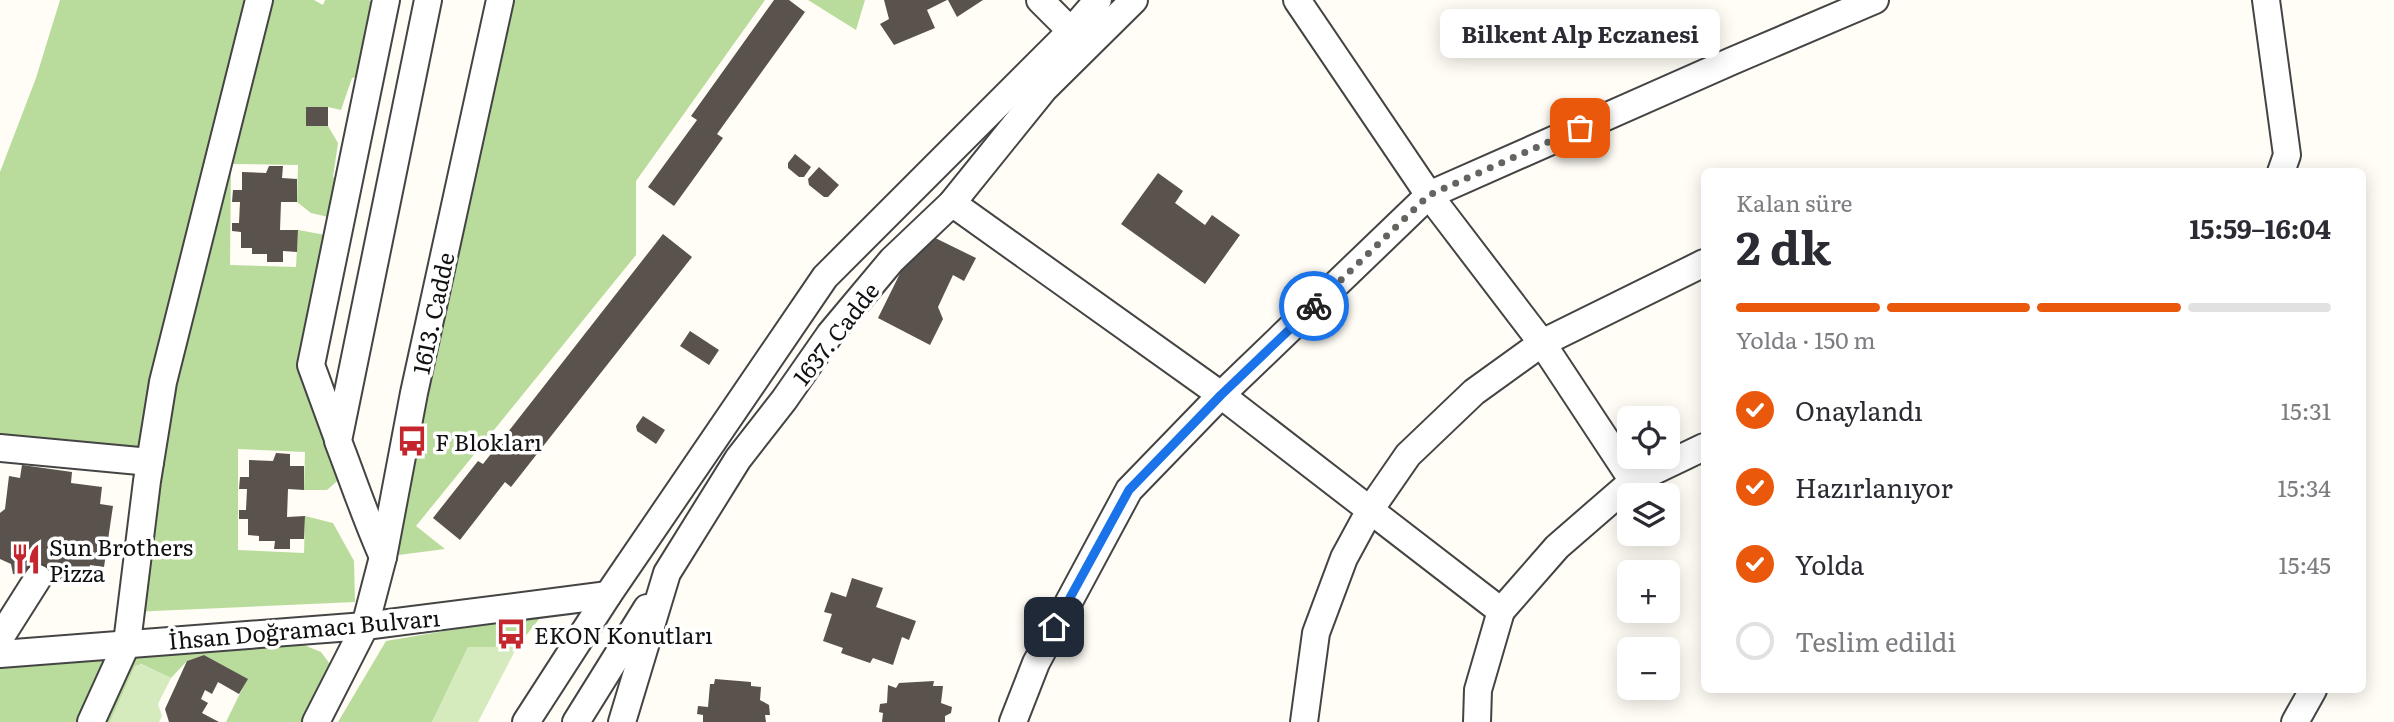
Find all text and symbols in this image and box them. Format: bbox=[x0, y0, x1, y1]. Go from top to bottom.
callout: Bilkent Alp Eczanesi bbox=[1440, 9, 1720, 58]
text: Bilkent Alp Eczanesi bbox=[1461, 16, 1699, 50]
pin bbox=[1550, 98, 1610, 158]
icon: bag bbox=[1561, 109, 1599, 147]
text: Kalan süre bbox=[1736, 185, 1853, 219]
text: 15:59–16:04 bbox=[2189, 208, 2331, 247]
text: 2 dk bbox=[1736, 211, 1831, 279]
street label: 1613. Cadde bbox=[403, 249, 461, 377]
courier bbox=[1279, 271, 1349, 341]
street label: 1637. Cadde bbox=[784, 274, 886, 392]
icon: bike bbox=[1295, 287, 1333, 325]
text: Yolda · 150 m bbox=[1736, 322, 1875, 356]
text: Onaylandı bbox=[1795, 390, 1923, 429]
icon: check bbox=[1736, 391, 1774, 429]
text: 15:31 bbox=[2281, 393, 2331, 427]
map controls bbox=[1617, 406, 1680, 700]
button: locate bbox=[1617, 406, 1680, 469]
bus stop icon: F Blokları bbox=[395, 424, 429, 458]
place label: F Blokları bbox=[435, 424, 542, 458]
text: Hazırlanıyor bbox=[1795, 467, 1953, 506]
icon: check bbox=[1736, 468, 1774, 506]
text: 15:34 bbox=[2278, 470, 2331, 504]
button: layers bbox=[1617, 483, 1680, 546]
place label: Sun Brothers Pizza bbox=[49, 529, 193, 589]
restaurant icon: Sun Brothers Pizza bbox=[9, 542, 43, 576]
text: Yolda bbox=[1795, 544, 1864, 583]
icon: check bbox=[1736, 545, 1774, 583]
text: 15:45 bbox=[2278, 547, 2331, 581]
button: + bbox=[1617, 560, 1680, 623]
pin bbox=[1024, 597, 1084, 657]
street label: İhsan Doğramacı Bulvarı bbox=[167, 599, 442, 657]
icon: home bbox=[1035, 608, 1073, 646]
bus stop icon: EKON Konutları bbox=[494, 617, 528, 651]
place label: EKON Konutları bbox=[534, 617, 713, 651]
text: Teslim edildi bbox=[1795, 621, 1956, 660]
button: − bbox=[1617, 637, 1680, 700]

